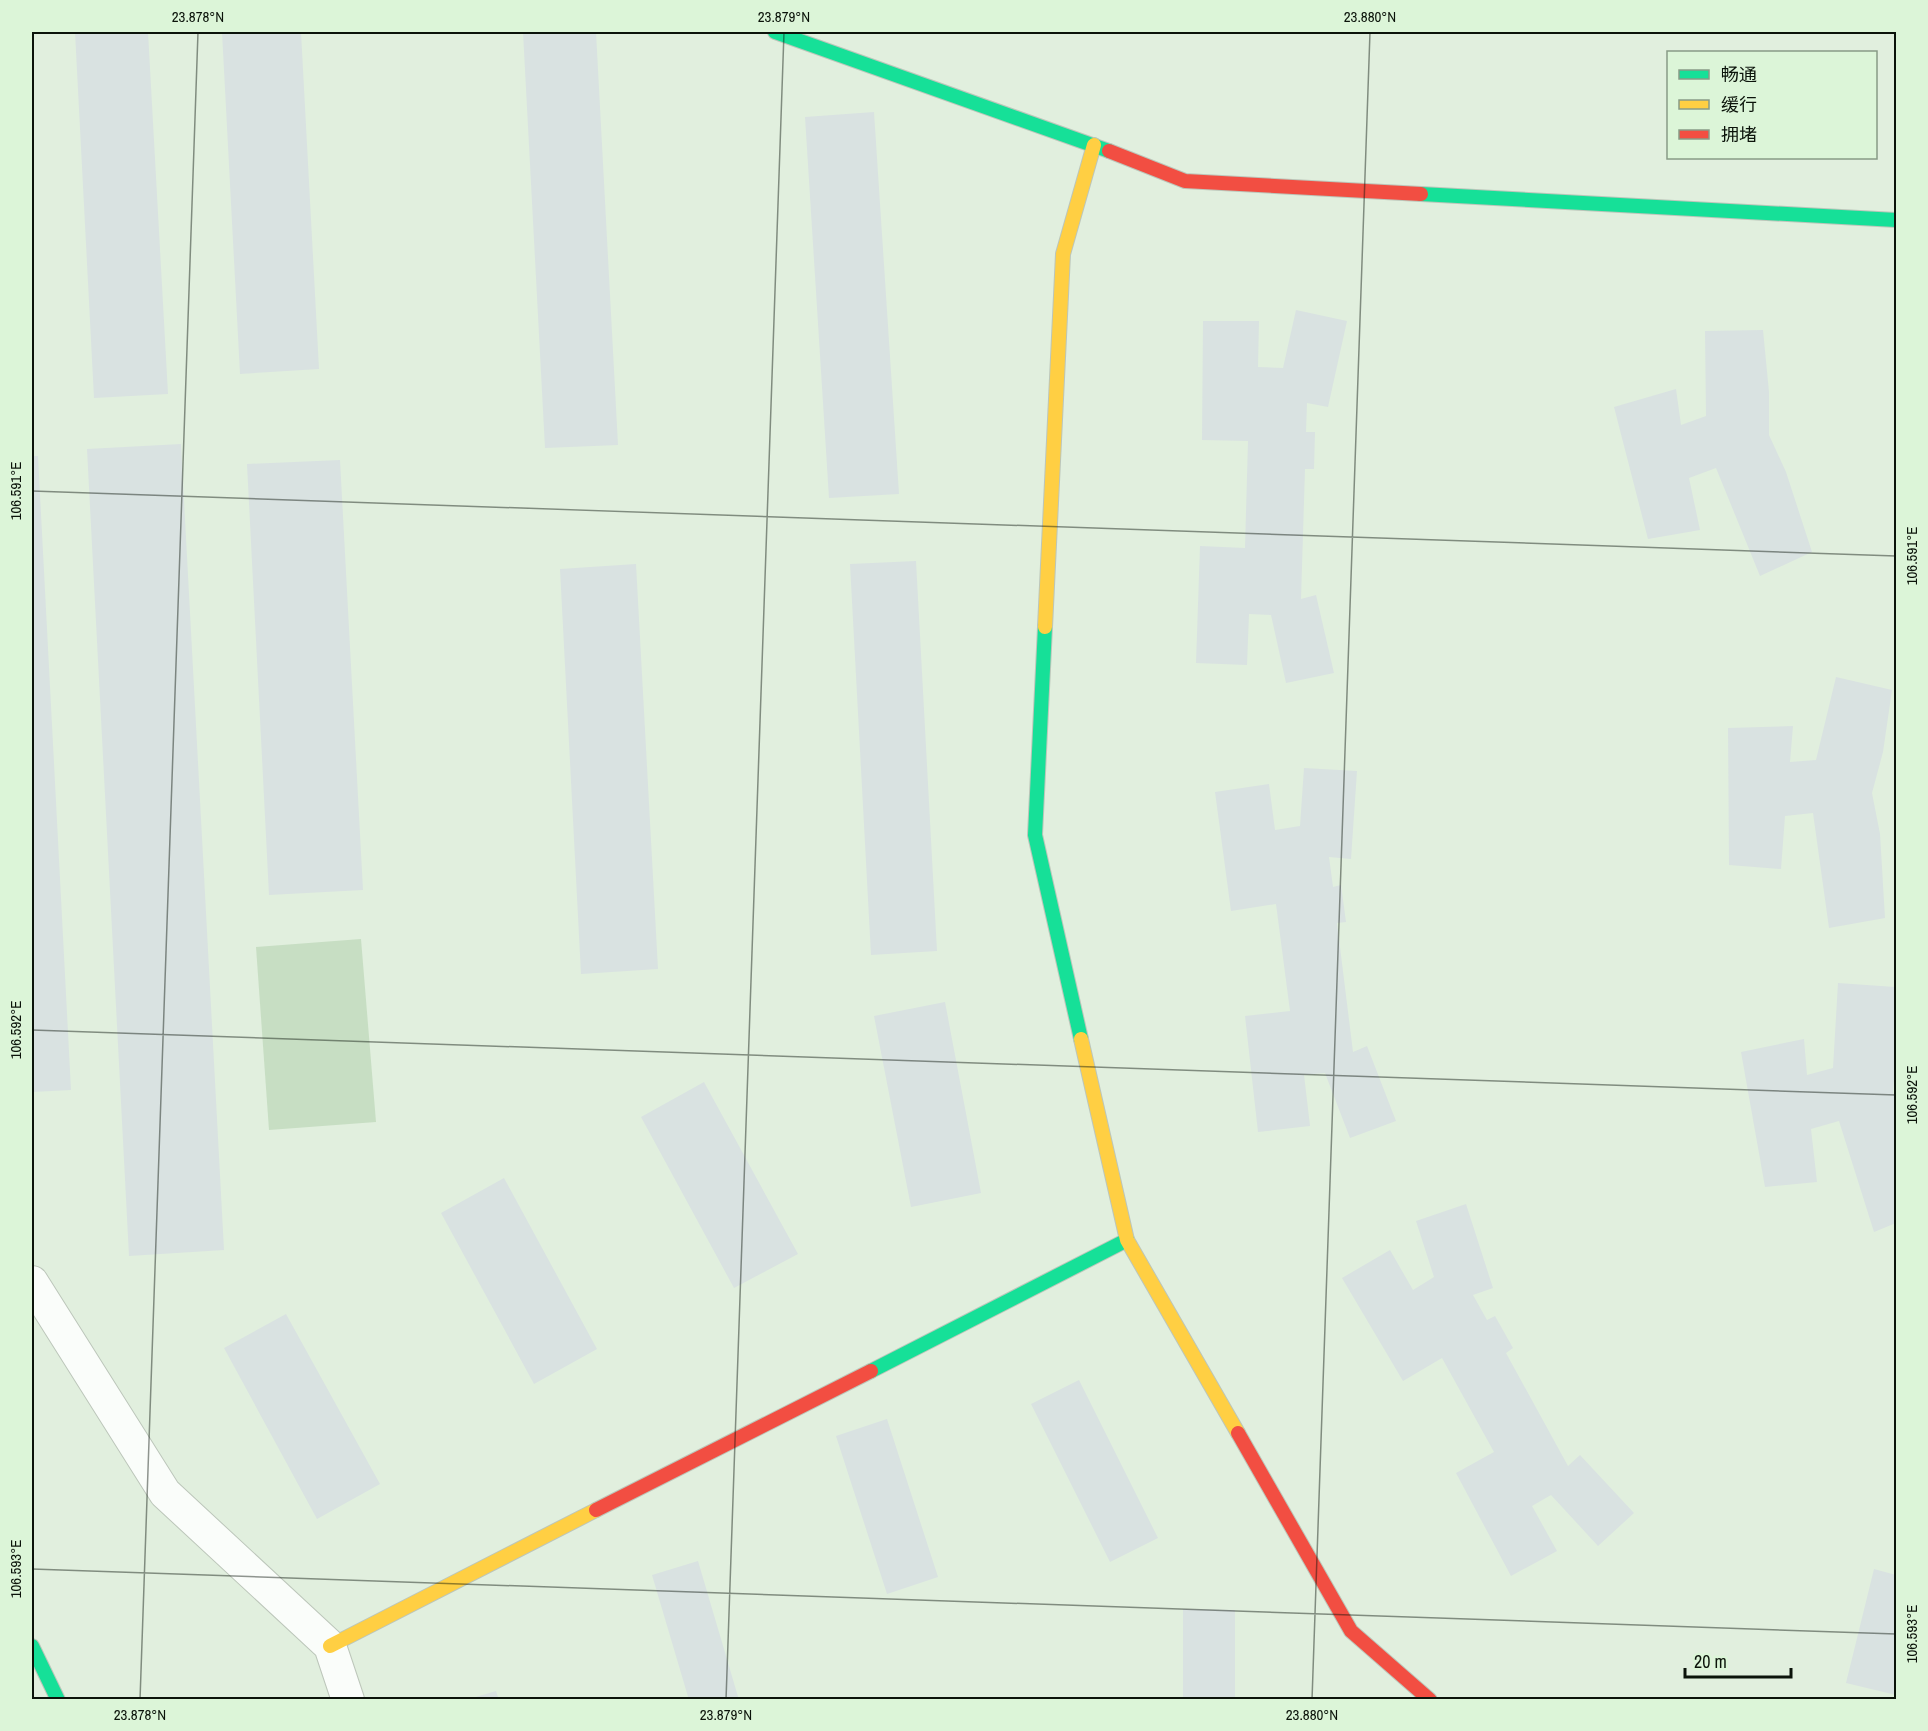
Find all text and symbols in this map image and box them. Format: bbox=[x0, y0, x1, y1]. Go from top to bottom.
text: 23.878°N bbox=[172, 6, 224, 27]
text: 23.879°N bbox=[758, 6, 810, 27]
text: 23.880°N bbox=[1344, 6, 1396, 27]
legend bbox=[1667, 51, 1877, 159]
text: 畅通 bbox=[1721, 62, 1757, 87]
text: 缓行 bbox=[1721, 92, 1757, 117]
text: 拥堵 bbox=[1721, 122, 1757, 147]
text: 106.591°E bbox=[5, 462, 26, 520]
text: 106.591°E bbox=[1901, 527, 1922, 585]
text: 106.592°E bbox=[5, 1001, 26, 1059]
text: 106.592°E bbox=[1901, 1066, 1922, 1124]
text: 106.593°E bbox=[5, 1540, 26, 1598]
text: 106.593°E bbox=[1901, 1605, 1922, 1663]
scale bar bbox=[1685, 1641, 1792, 1679]
text: 20 m bbox=[1694, 1649, 1727, 1674]
text: 23.878°N bbox=[114, 1704, 166, 1725]
text: 23.879°N bbox=[700, 1704, 752, 1725]
text: 23.880°N bbox=[1286, 1704, 1338, 1725]

